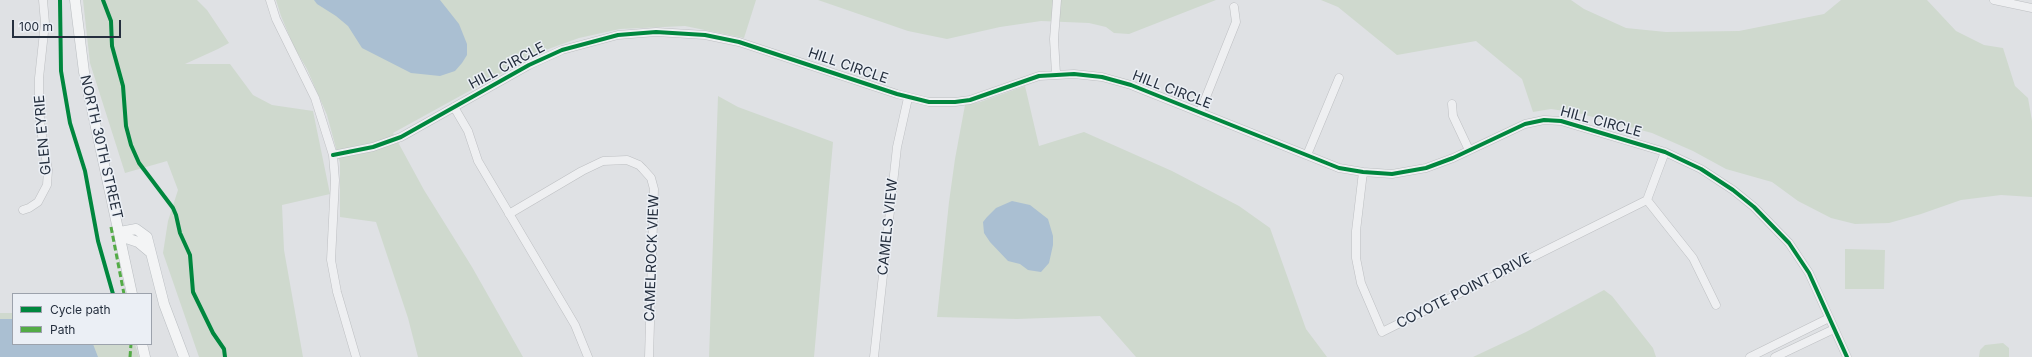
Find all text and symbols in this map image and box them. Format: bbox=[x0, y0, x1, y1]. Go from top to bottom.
scale bar bbox=[14, 12, 123, 38]
text: 100 m bbox=[19, 19, 53, 34]
street label: HILL CIRCLE bbox=[466, 39, 548, 93]
street label: HILL CIRCLE bbox=[806, 44, 890, 88]
street label: HILL CIRCLE bbox=[1130, 67, 1214, 113]
street label: NORTH 30TH STREET bbox=[76, 73, 126, 221]
street label: GLEN EYRIE bbox=[31, 94, 55, 176]
street label: HILL CIRCLE bbox=[1559, 103, 1643, 141]
street label: CAMELS VIEW bbox=[875, 178, 901, 276]
street label: CAMELROCK VIEW bbox=[641, 194, 663, 322]
street label: COYOTE POINT DRIVE bbox=[1394, 250, 1534, 332]
legend bbox=[12, 293, 152, 345]
text: Cycle path bbox=[50, 302, 111, 317]
text: Path bbox=[50, 322, 75, 337]

